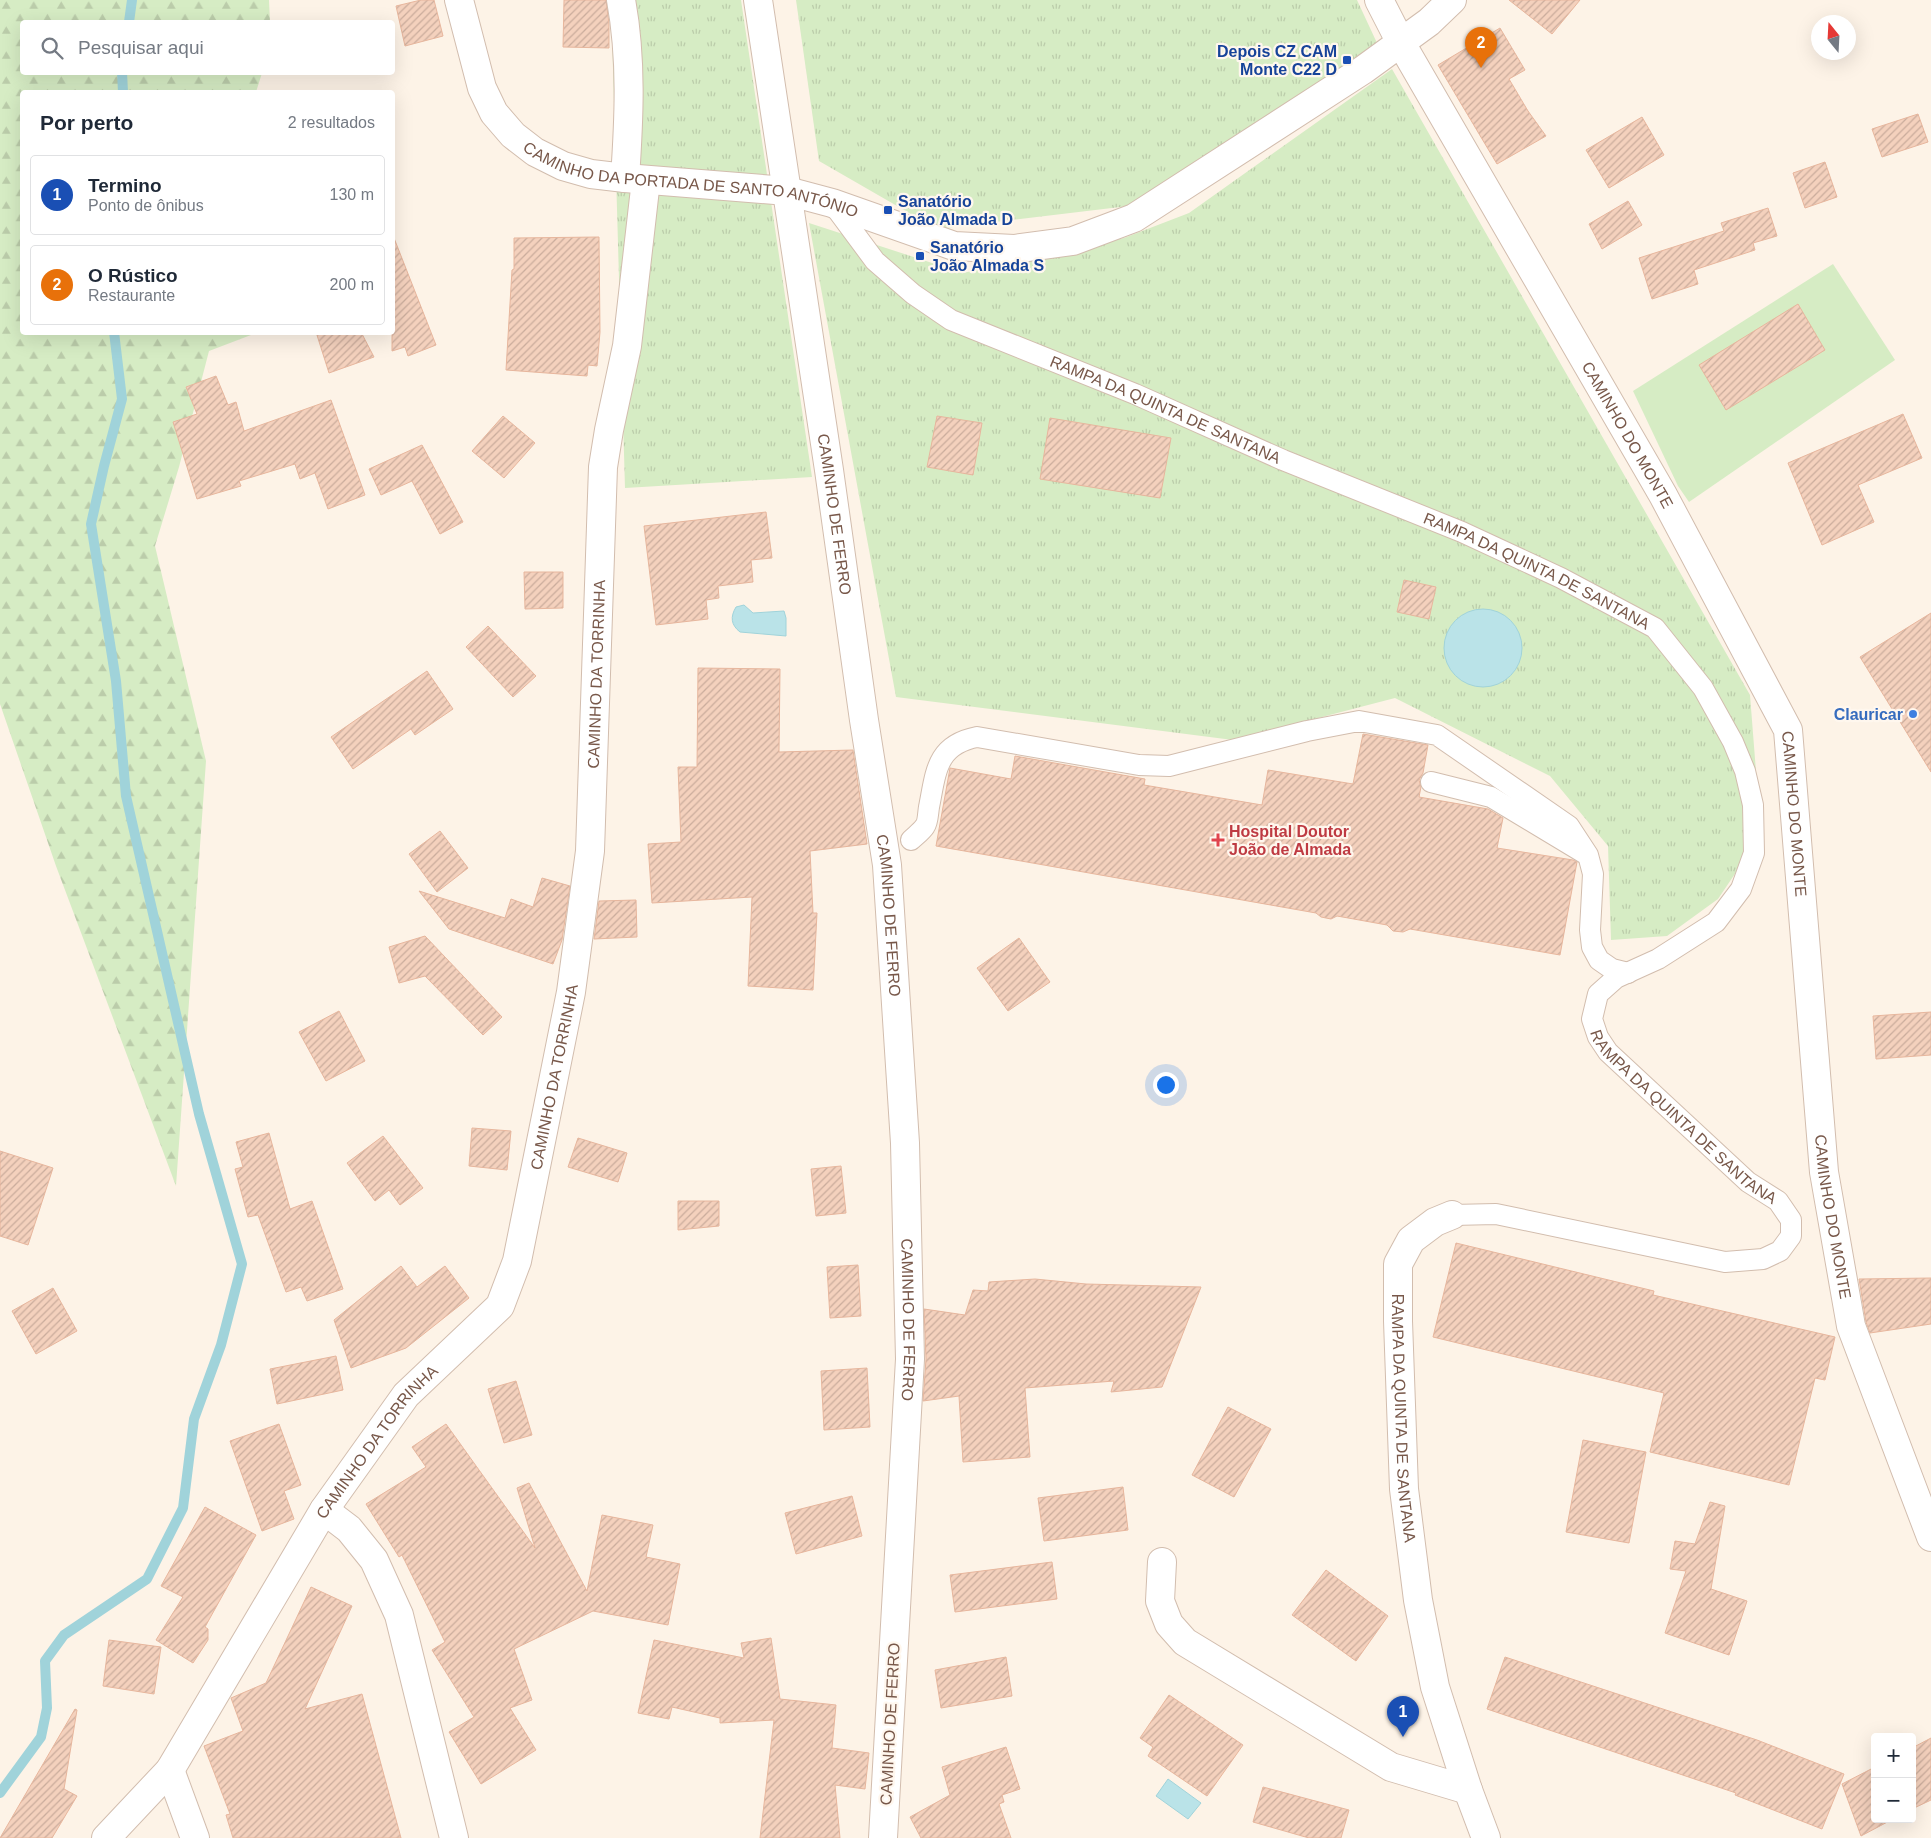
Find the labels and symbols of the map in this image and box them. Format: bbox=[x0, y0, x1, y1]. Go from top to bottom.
north arrow bbox=[1811, 15, 1856, 60]
pin: 2 bbox=[1465, 27, 1497, 68]
place label: Depois CZ CAM Monte C22 D bbox=[1217, 43, 1337, 78]
marker: Depois CZ CAM Monte C22 D bbox=[1341, 54, 1353, 66]
street label: CAMINHO DA PORTADA DE SANTO ANTÓNIO bbox=[520, 138, 861, 220]
place label: Sanatório João Almada D bbox=[898, 193, 1013, 228]
marker: Sanatório João Almada D bbox=[882, 204, 894, 216]
place label: Sanatório João Almada S bbox=[930, 239, 1044, 274]
marker: Sanatório João Almada S bbox=[914, 250, 926, 262]
street label: RAMPA DA QUINTA DE SANTANA bbox=[1048, 352, 1284, 467]
street label: CAMINHO DO MONTE bbox=[1579, 358, 1677, 511]
street label: CAMINHO DE FERRO bbox=[815, 432, 855, 596]
street label: RAMPA DA QUINTA DE SANTANA bbox=[1421, 509, 1653, 632]
street label: CAMINHO DA TORRINHA bbox=[584, 579, 608, 769]
place label: Clauricar bbox=[1834, 706, 1903, 723]
marker: Clauricar bbox=[1907, 708, 1919, 720]
street label: CAMINHO DO MONTE bbox=[1780, 730, 1810, 897]
place label: Hospital Doutor João de Almada bbox=[1229, 823, 1351, 858]
street label: CAMINHO DE FERRO bbox=[874, 833, 904, 997]
marker: Hospital Doutor João de Almada bbox=[1211, 833, 1225, 847]
street label: CAMINHO DA TORRINHA bbox=[527, 983, 580, 1171]
street label: RAMPA DA QUINTA DE SANTANA bbox=[1588, 1027, 1780, 1207]
your location bbox=[1153, 1072, 1179, 1098]
street label: CAMINHO DO MONTE bbox=[1812, 1134, 1855, 1300]
street label: CAMINHO DE FERRO bbox=[899, 1238, 919, 1402]
street label: RAMPA DA QUINTA DE SANTANA bbox=[1389, 1294, 1419, 1544]
street label: CAMINHO DA TORRINHA bbox=[313, 1361, 441, 1521]
street label: CAMINHO DE FERRO bbox=[877, 1642, 903, 1806]
pin: 1 bbox=[1387, 1696, 1419, 1737]

